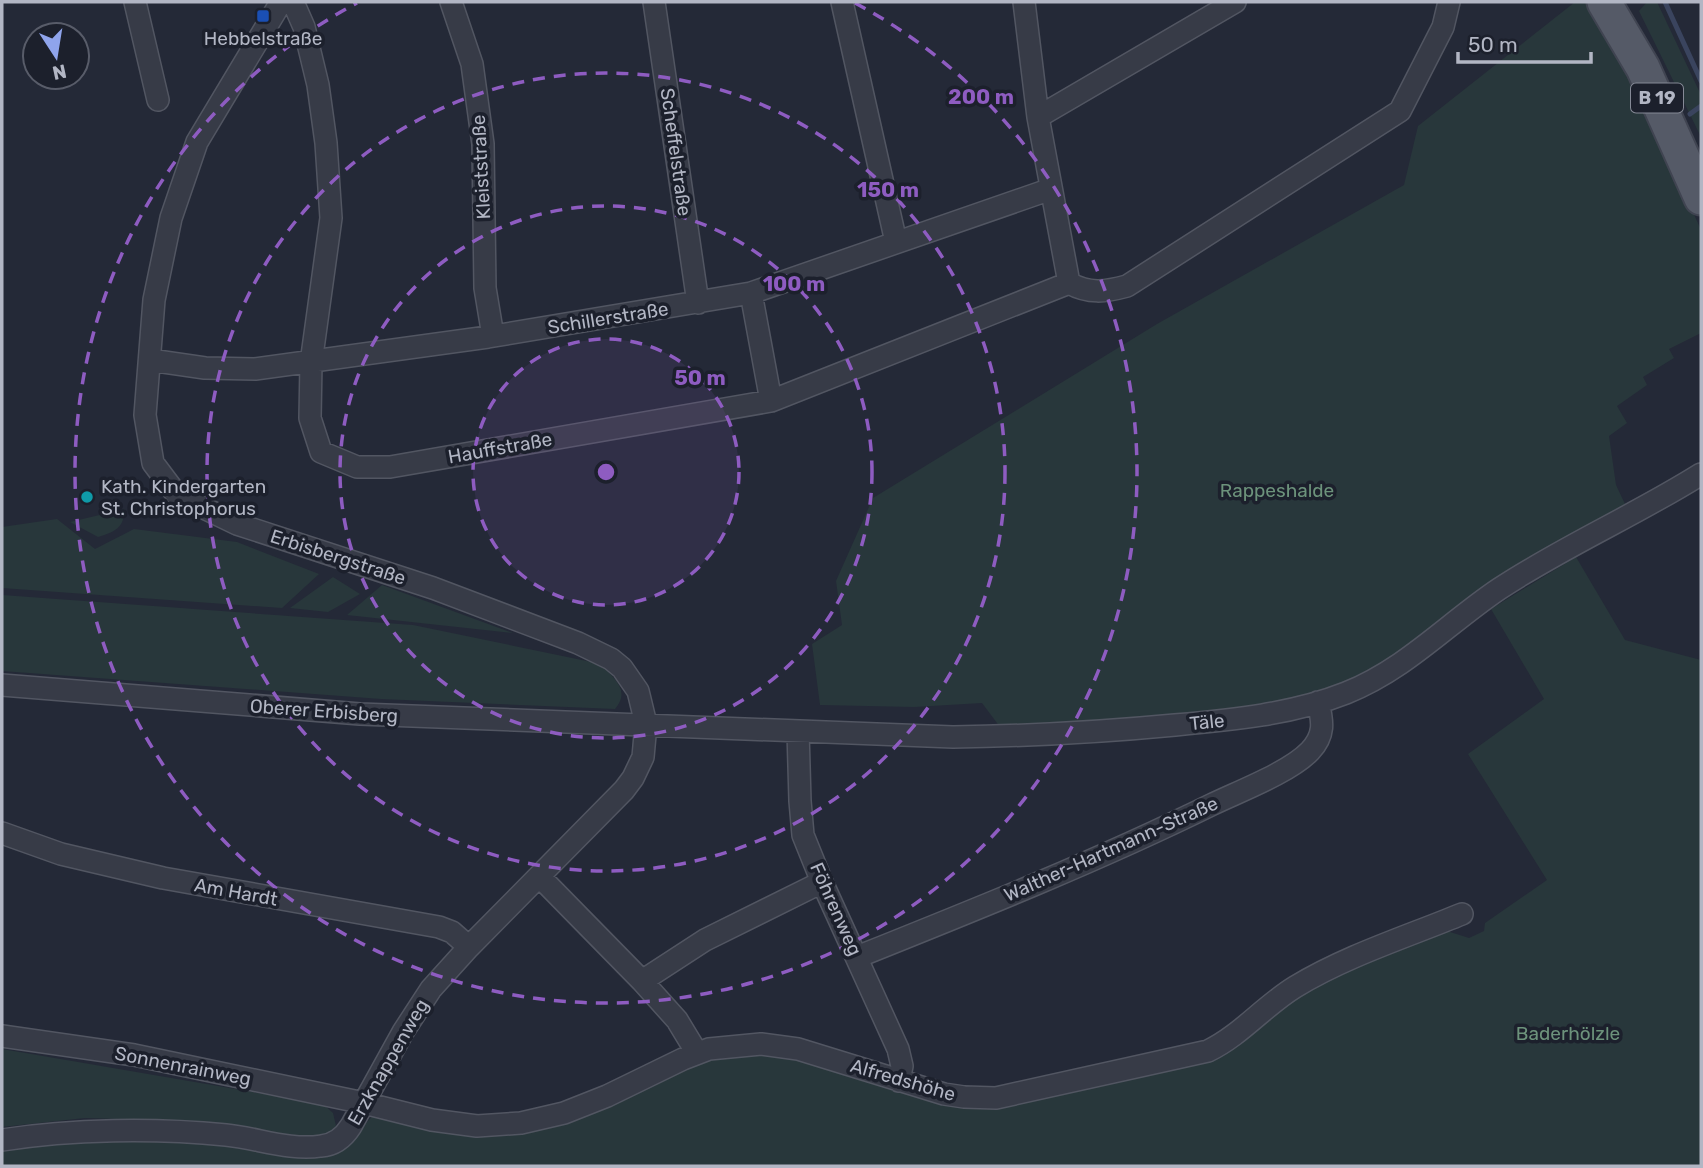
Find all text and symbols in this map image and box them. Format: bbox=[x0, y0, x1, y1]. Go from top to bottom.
marker: Hebbelstraße bbox=[255, 8, 271, 24]
north arrow bbox=[21, 21, 91, 91]
scale bar bbox=[1458, 21, 1591, 65]
place label: Hebbelstraße bbox=[204, 27, 322, 50]
text: 50 m bbox=[1468, 32, 1518, 57]
text: N bbox=[50, 59, 69, 85]
text: 200 m bbox=[948, 84, 1014, 109]
road number: B 19 bbox=[1631, 84, 1683, 113]
street label: Scheffelstraße bbox=[656, 86, 696, 218]
street label: Kleiststraße bbox=[467, 114, 495, 220]
text: 150 m bbox=[857, 177, 919, 202]
text: 100 m bbox=[763, 271, 825, 296]
street label: Schillerstraße bbox=[546, 297, 670, 339]
text: 50 m bbox=[674, 365, 726, 390]
street label: Hauffstraße bbox=[446, 428, 554, 468]
centre of rings bbox=[594, 460, 618, 484]
place label: Kath. Kindergarten St. Christophorus bbox=[101, 475, 266, 520]
park label: Rappeshalde bbox=[1220, 479, 1334, 502]
marker: Kath. Kindergarten St. Christophorus bbox=[79, 489, 95, 505]
street label: Erbisbergstraße bbox=[267, 524, 409, 590]
street label: Oberer Erbisberg bbox=[249, 694, 399, 728]
street label: Täle bbox=[1188, 709, 1226, 735]
street label: Walther-Hartmann-Straße bbox=[1000, 791, 1222, 907]
street label: Föhrenweg bbox=[805, 859, 867, 959]
street label: Am Hardt bbox=[193, 873, 280, 911]
street label: Erzknappenweg bbox=[343, 995, 433, 1129]
park label: Baderhölzle bbox=[1516, 1022, 1620, 1045]
street label: Sonnenrainweg bbox=[113, 1042, 253, 1090]
street label: Alfredshöhe bbox=[848, 1054, 958, 1106]

